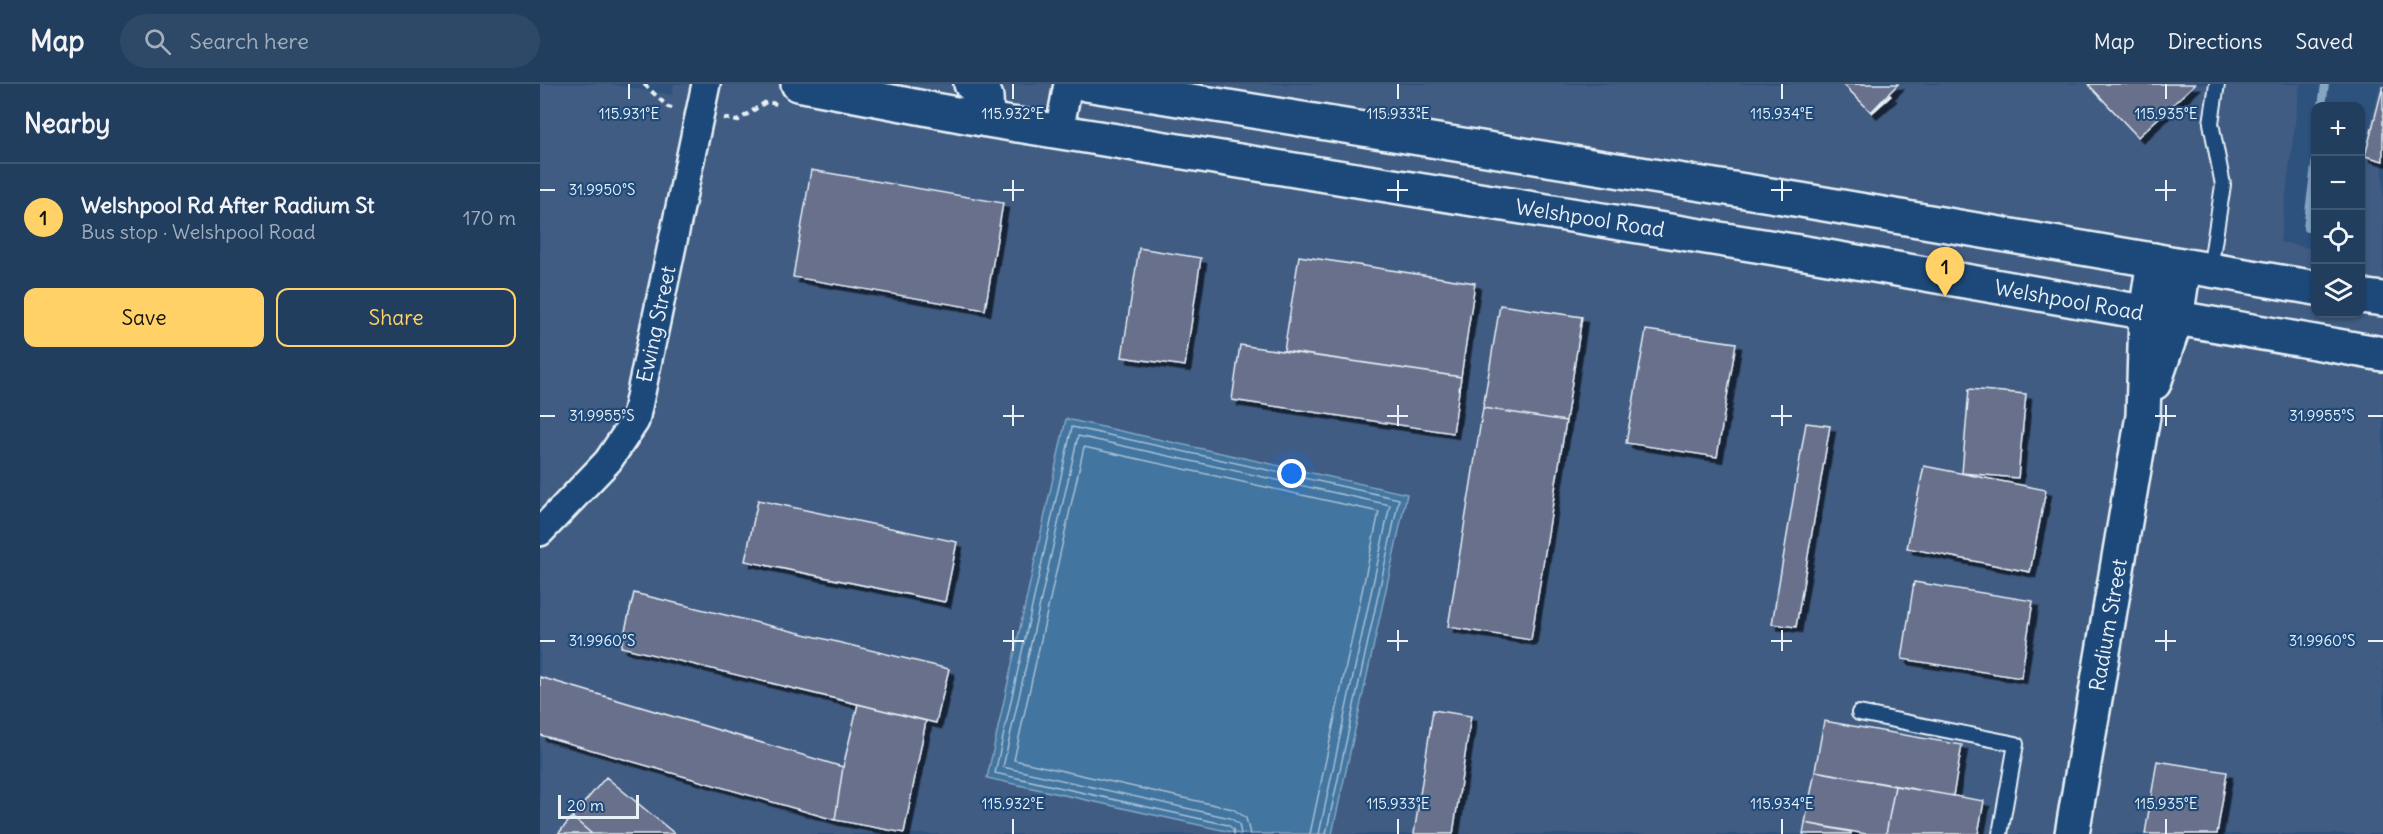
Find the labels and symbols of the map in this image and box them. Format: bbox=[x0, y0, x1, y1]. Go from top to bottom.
text: 115.931°E bbox=[599, 104, 659, 123]
text: 115.932°E bbox=[982, 104, 1045, 123]
text: 115.933°E bbox=[1366, 104, 1430, 123]
text: 115.934°E bbox=[1750, 104, 1814, 123]
text: 115.935°E bbox=[2134, 104, 2198, 123]
text: 31.9950°S bbox=[569, 180, 635, 199]
street label: Welshpool Road bbox=[1514, 193, 1666, 243]
pin: 1 bbox=[1926, 248, 1964, 297]
street label: Ewing Street bbox=[631, 263, 681, 385]
street label: Welshpool Road bbox=[1993, 274, 2145, 326]
text: 31.9955°S bbox=[569, 406, 635, 425]
text: 31.9955°S bbox=[2289, 406, 2355, 425]
your location bbox=[1277, 459, 1306, 488]
street label: Radium Street bbox=[2083, 557, 2133, 693]
text: 31.9960°S bbox=[569, 631, 635, 650]
text: 31.9960°S bbox=[2289, 631, 2355, 650]
scale bar bbox=[558, 792, 639, 820]
text: 115.932°E bbox=[982, 794, 1045, 813]
text: 115.933°E bbox=[1366, 794, 1430, 813]
text: 115.934°E bbox=[1750, 794, 1814, 813]
text: 115.935°E bbox=[2134, 794, 2198, 813]

